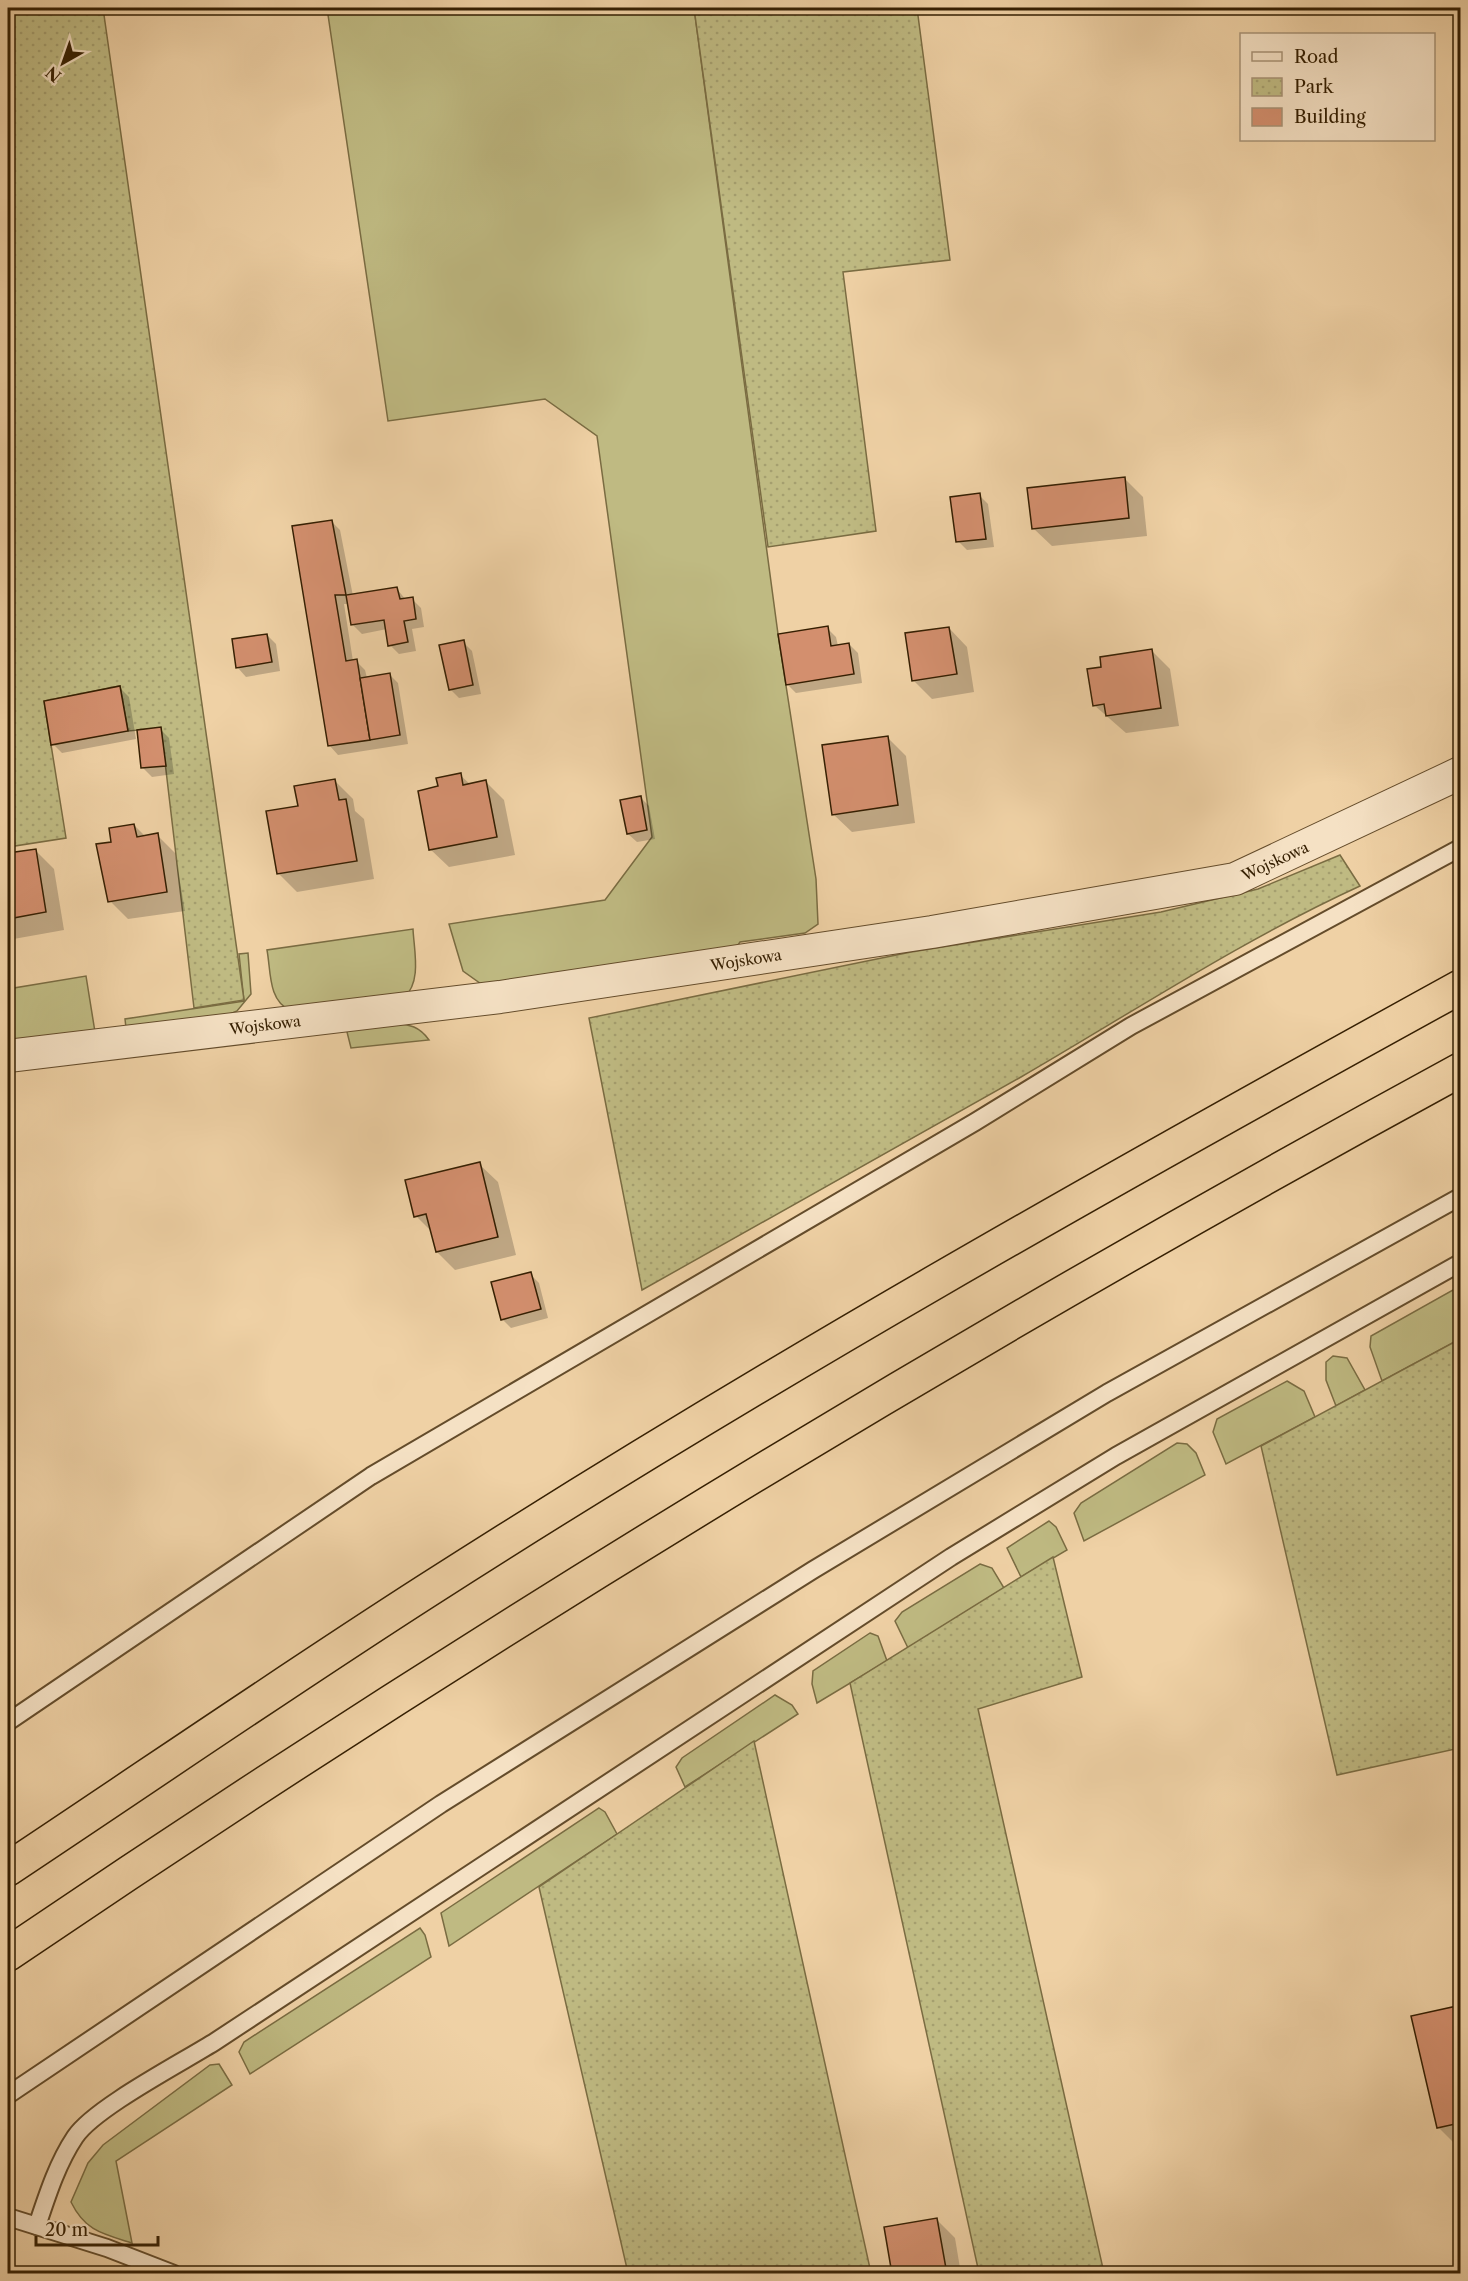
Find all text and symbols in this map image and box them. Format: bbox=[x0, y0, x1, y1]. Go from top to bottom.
north arrow bbox=[33, 33, 93, 93]
legend bbox=[1240, 33, 1435, 141]
text: Road bbox=[1294, 46, 1339, 68]
text: N bbox=[42, 62, 65, 87]
text: Park bbox=[1294, 76, 1335, 98]
text: Building bbox=[1294, 106, 1366, 128]
street label: Wojskowa bbox=[1237, 837, 1312, 885]
street label: Wojskowa bbox=[708, 945, 783, 975]
street label: Wojskowa bbox=[227, 1011, 302, 1039]
scale bar bbox=[36, 2209, 158, 2247]
text: 20 m bbox=[45, 2219, 89, 2241]

